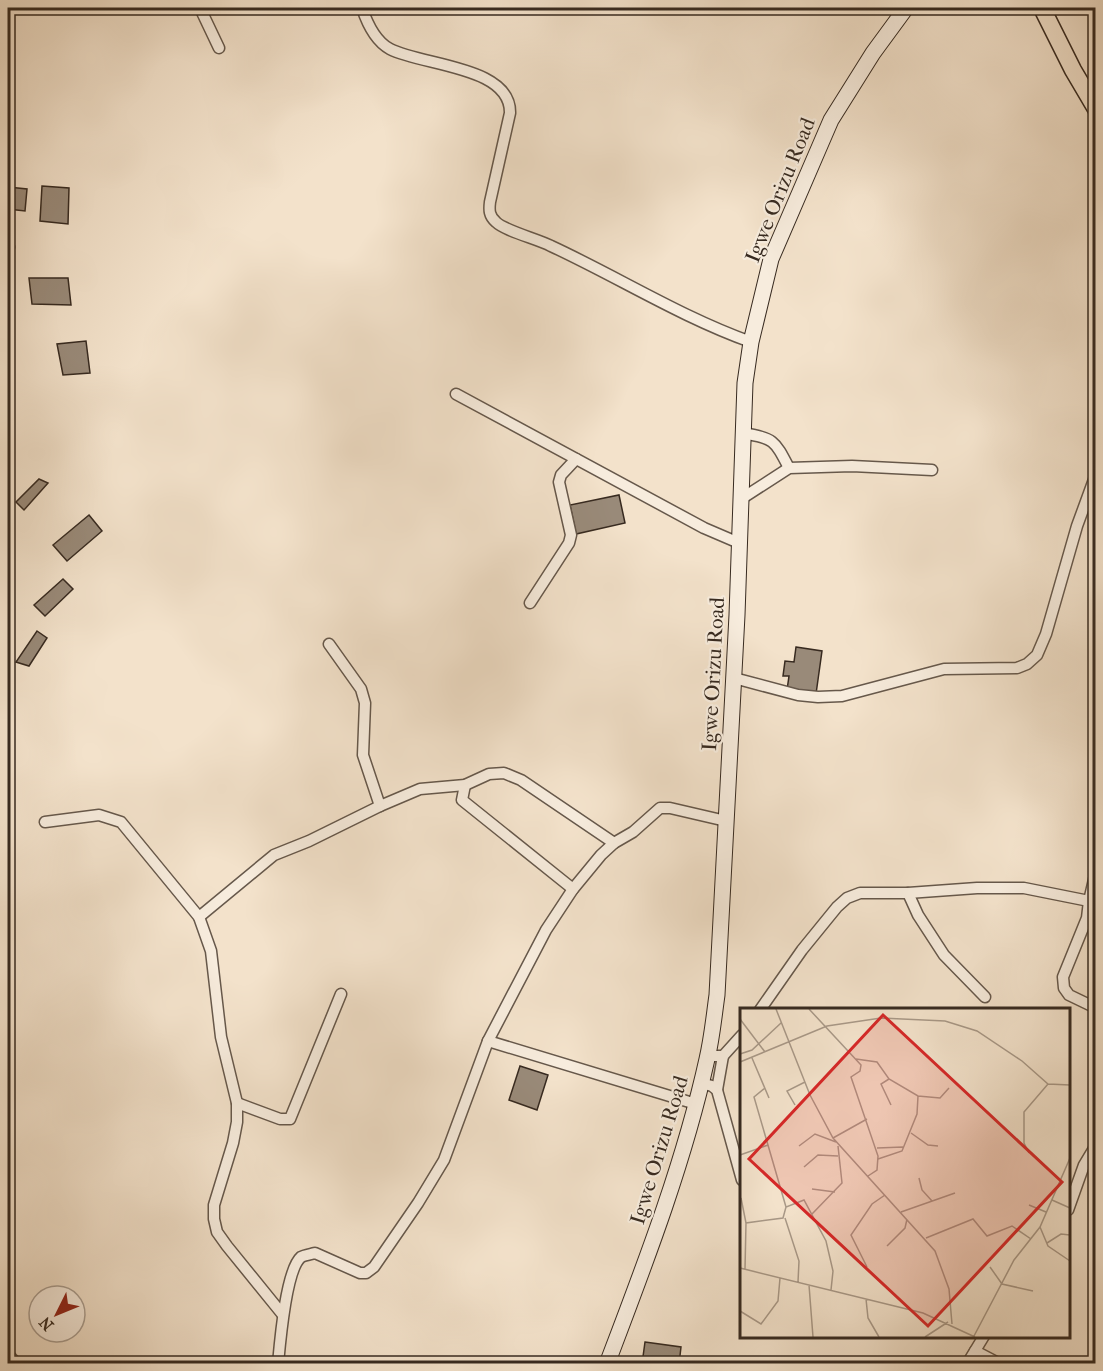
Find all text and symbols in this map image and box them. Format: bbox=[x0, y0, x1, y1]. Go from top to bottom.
street label: Igwe Orizu Road bbox=[740, 114, 820, 266]
street label: Igwe Orizu Road bbox=[697, 596, 729, 752]
inset map bbox=[740, 1008, 1070, 1338]
street label: Igwe Orizu Road bbox=[625, 1072, 693, 1227]
north arrow bbox=[27, 1284, 87, 1344]
text: N bbox=[35, 1312, 57, 1335]

